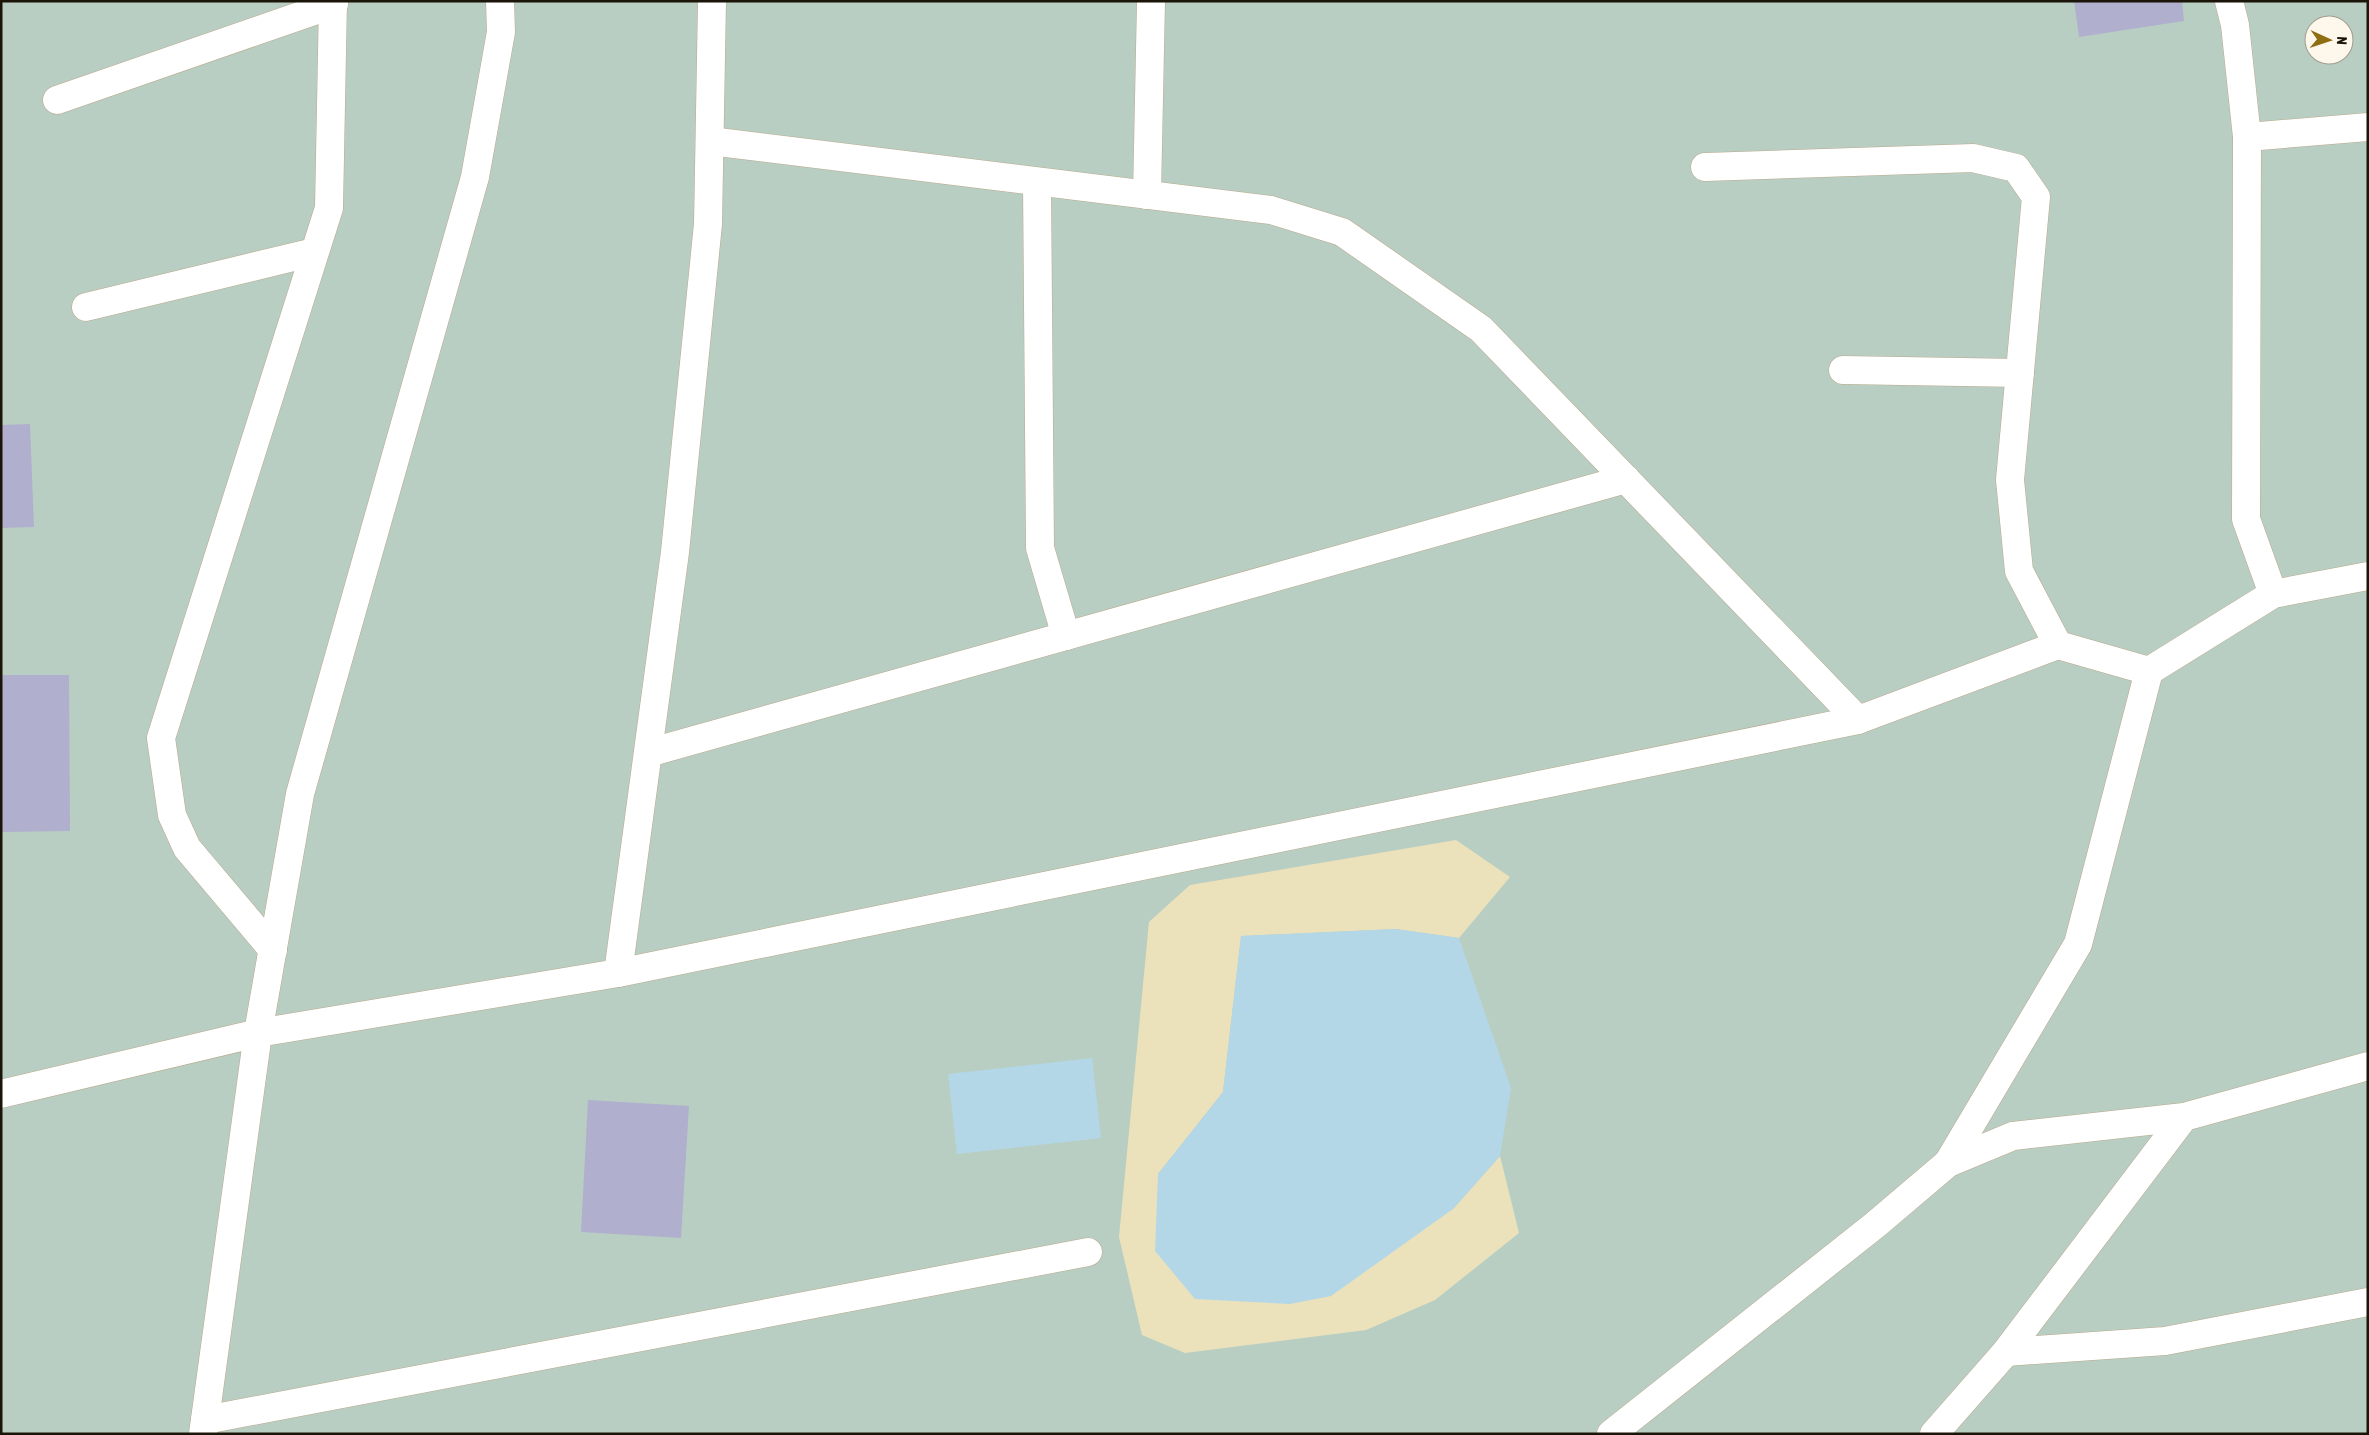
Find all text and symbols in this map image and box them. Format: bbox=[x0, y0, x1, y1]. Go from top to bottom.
north arrow bbox=[2304, 15, 2354, 65]
text: N bbox=[2334, 36, 2350, 45]

